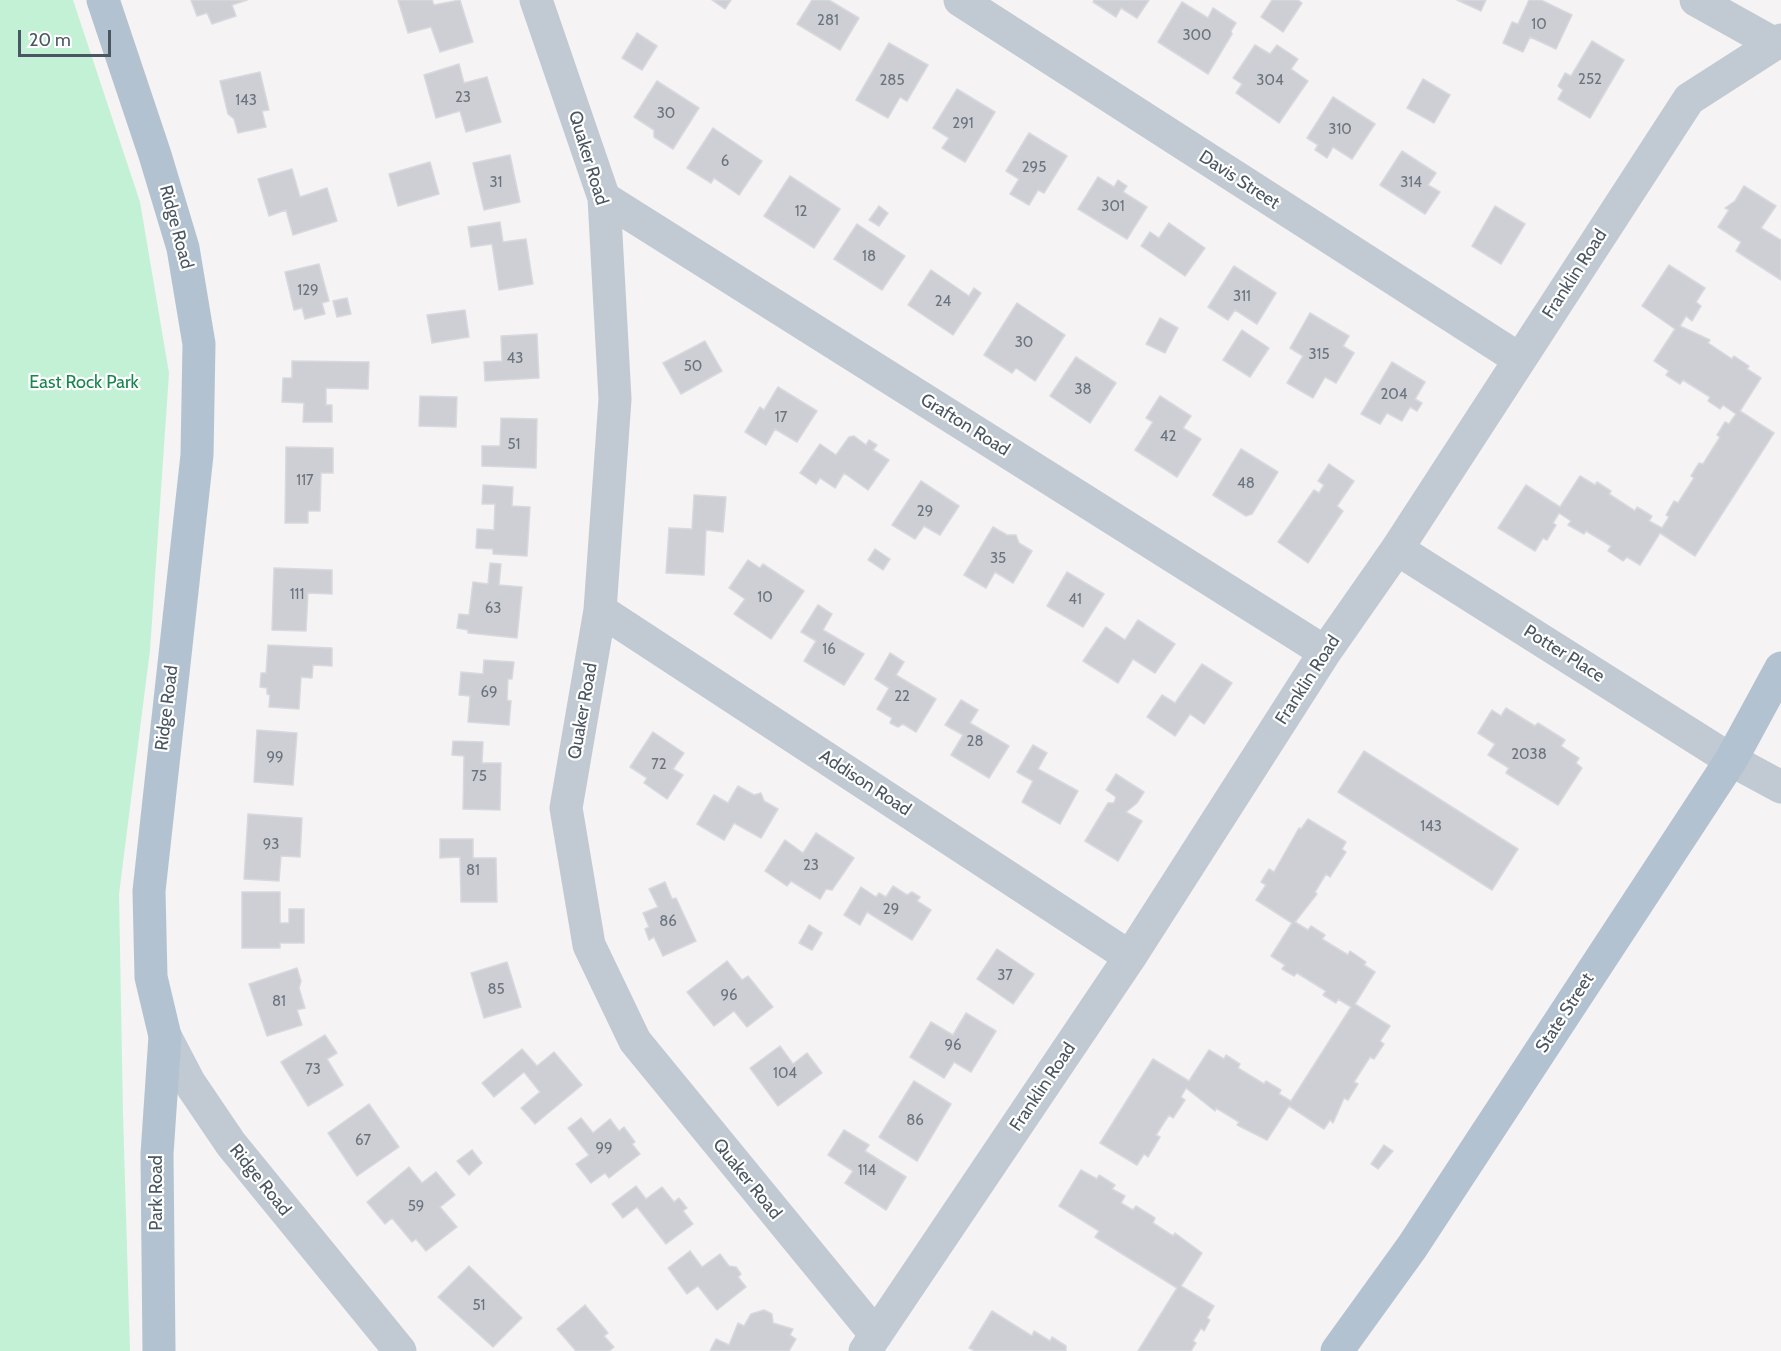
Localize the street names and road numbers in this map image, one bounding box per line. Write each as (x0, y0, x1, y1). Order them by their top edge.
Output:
street label: Quaker Road (563, 108, 613, 208)
street label: Davis Street (1195, 146, 1283, 214)
street label: Ridge Road (154, 183, 198, 271)
street label: Franklin Road (1538, 225, 1612, 323)
street label: Grafton Road (916, 389, 1014, 461)
street label: Potter Place (1520, 621, 1608, 687)
street label: Franklin Road (1271, 631, 1345, 729)
street label: Quaker Road (564, 661, 602, 761)
street label: Ridge Road (151, 664, 183, 752)
street label: Addison Road (815, 745, 915, 821)
street label: State Street (1531, 969, 1599, 1057)
street label: Franklin Road (1005, 1039, 1081, 1135)
street label: Quaker Road (708, 1134, 786, 1224)
street label: Ridge Road (225, 1140, 295, 1220)
street label: Park Road (146, 1155, 168, 1231)

